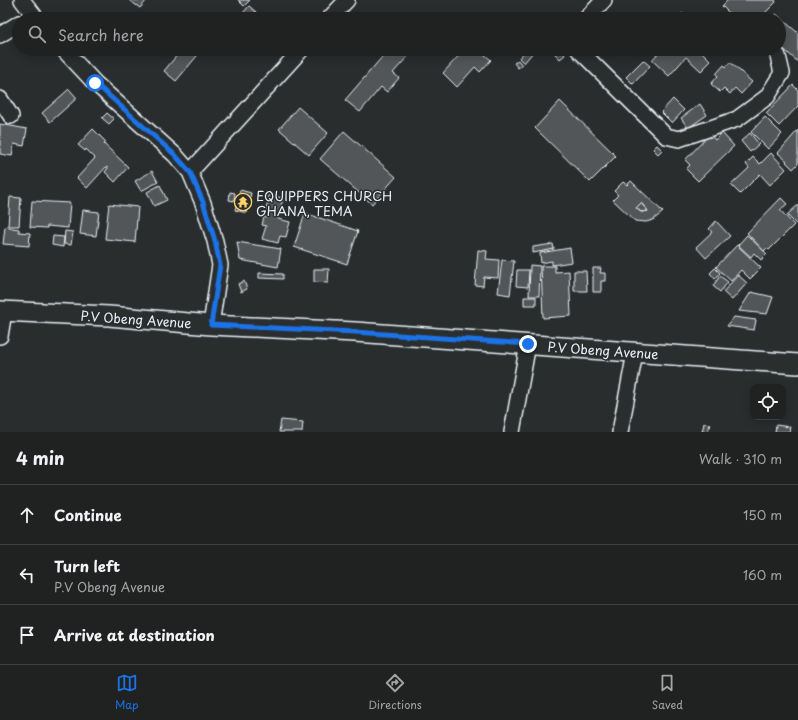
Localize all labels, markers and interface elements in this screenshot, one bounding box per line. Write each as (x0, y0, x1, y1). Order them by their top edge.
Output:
search box (12, 12, 786, 56)
icon: search (26, 23, 48, 45)
text: Search here (58, 23, 144, 46)
route start (86, 74, 104, 92)
place label: EQUIPPERS CHURCH GHANA, TEMA (256, 186, 392, 220)
temple icon: EQUIPPERS CHURCH GHANA, TEMA (233, 192, 253, 212)
street label: P.V Obeng Avenue (80, 306, 192, 332)
route end (519, 335, 537, 353)
street label: P.V Obeng Avenue (547, 337, 659, 363)
map controls (750, 384, 786, 420)
button: locate (750, 384, 786, 420)
text: 4 min (16, 445, 64, 471)
text: Walk · 310 m (699, 449, 782, 468)
text: Continue (54, 503, 122, 526)
icon: ahead (16, 504, 38, 526)
text: 150 m (743, 505, 782, 524)
text: Turn left (54, 554, 120, 577)
icon: left (16, 564, 38, 586)
text: 160 m (743, 565, 782, 584)
text: P.V Obeng Avenue (54, 577, 165, 596)
text: Arrive at destination (54, 623, 215, 646)
icon: arrive (16, 624, 38, 646)
tab: Map (115, 672, 138, 713)
tab: Directions (368, 672, 422, 713)
tab: Saved (652, 672, 683, 713)

